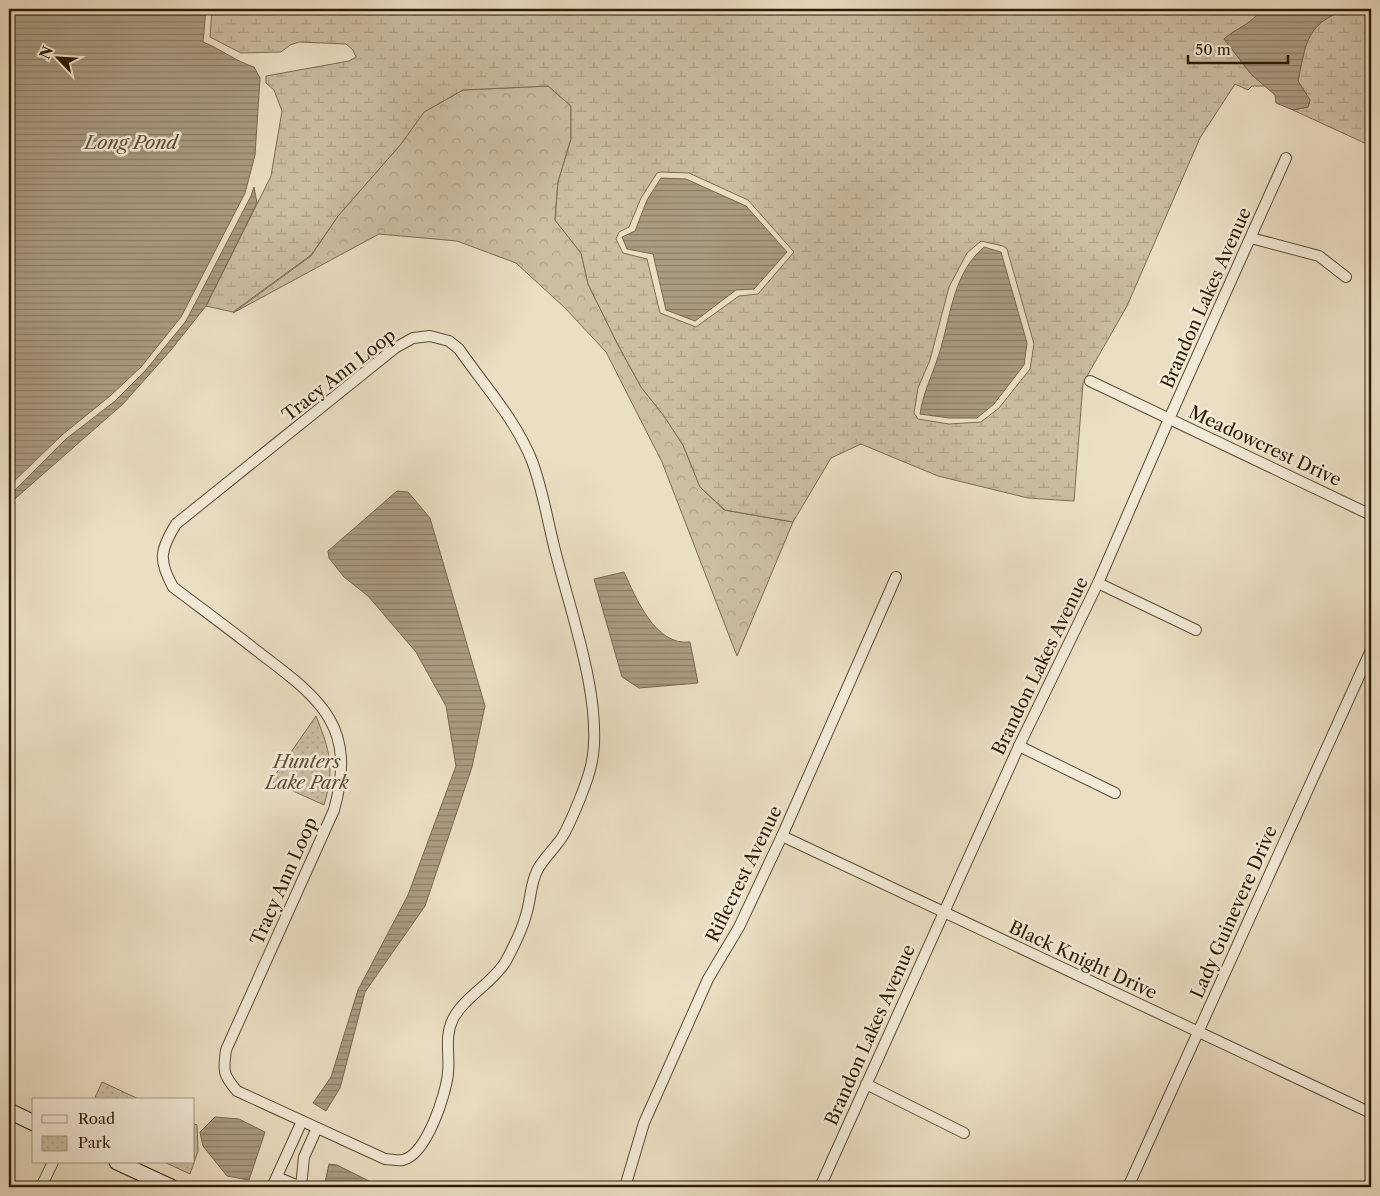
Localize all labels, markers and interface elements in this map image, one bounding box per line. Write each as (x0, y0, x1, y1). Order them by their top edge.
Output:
north arrow (32, 32, 82, 82)
scale bar (1188, 32, 1288, 64)
text: 50 m (1195, 40, 1231, 59)
text: N (35, 43, 57, 62)
water label: Long Pond (82, 131, 179, 154)
street label: Brandon Lakes Avenue (1156, 204, 1256, 392)
street label: Tracy Ann Loop (278, 324, 400, 426)
street label: Meadowcrest Drive (1185, 401, 1345, 491)
street label: Brandon Lakes Avenue (987, 573, 1093, 759)
park label: Hunters Lake Park (263, 751, 349, 794)
street label: Riflecrest Avenue (701, 802, 787, 946)
street label: Tracy Ann Loop (246, 814, 322, 948)
street label: Lady Guinevere Drive (1186, 822, 1282, 1002)
street label: Black Knight Drive (1005, 916, 1161, 1004)
street label: Brandon Lakes Avenue (820, 941, 920, 1129)
legend (32, 1098, 195, 1164)
text: Road (78, 1109, 115, 1128)
text: Park (78, 1133, 112, 1152)

